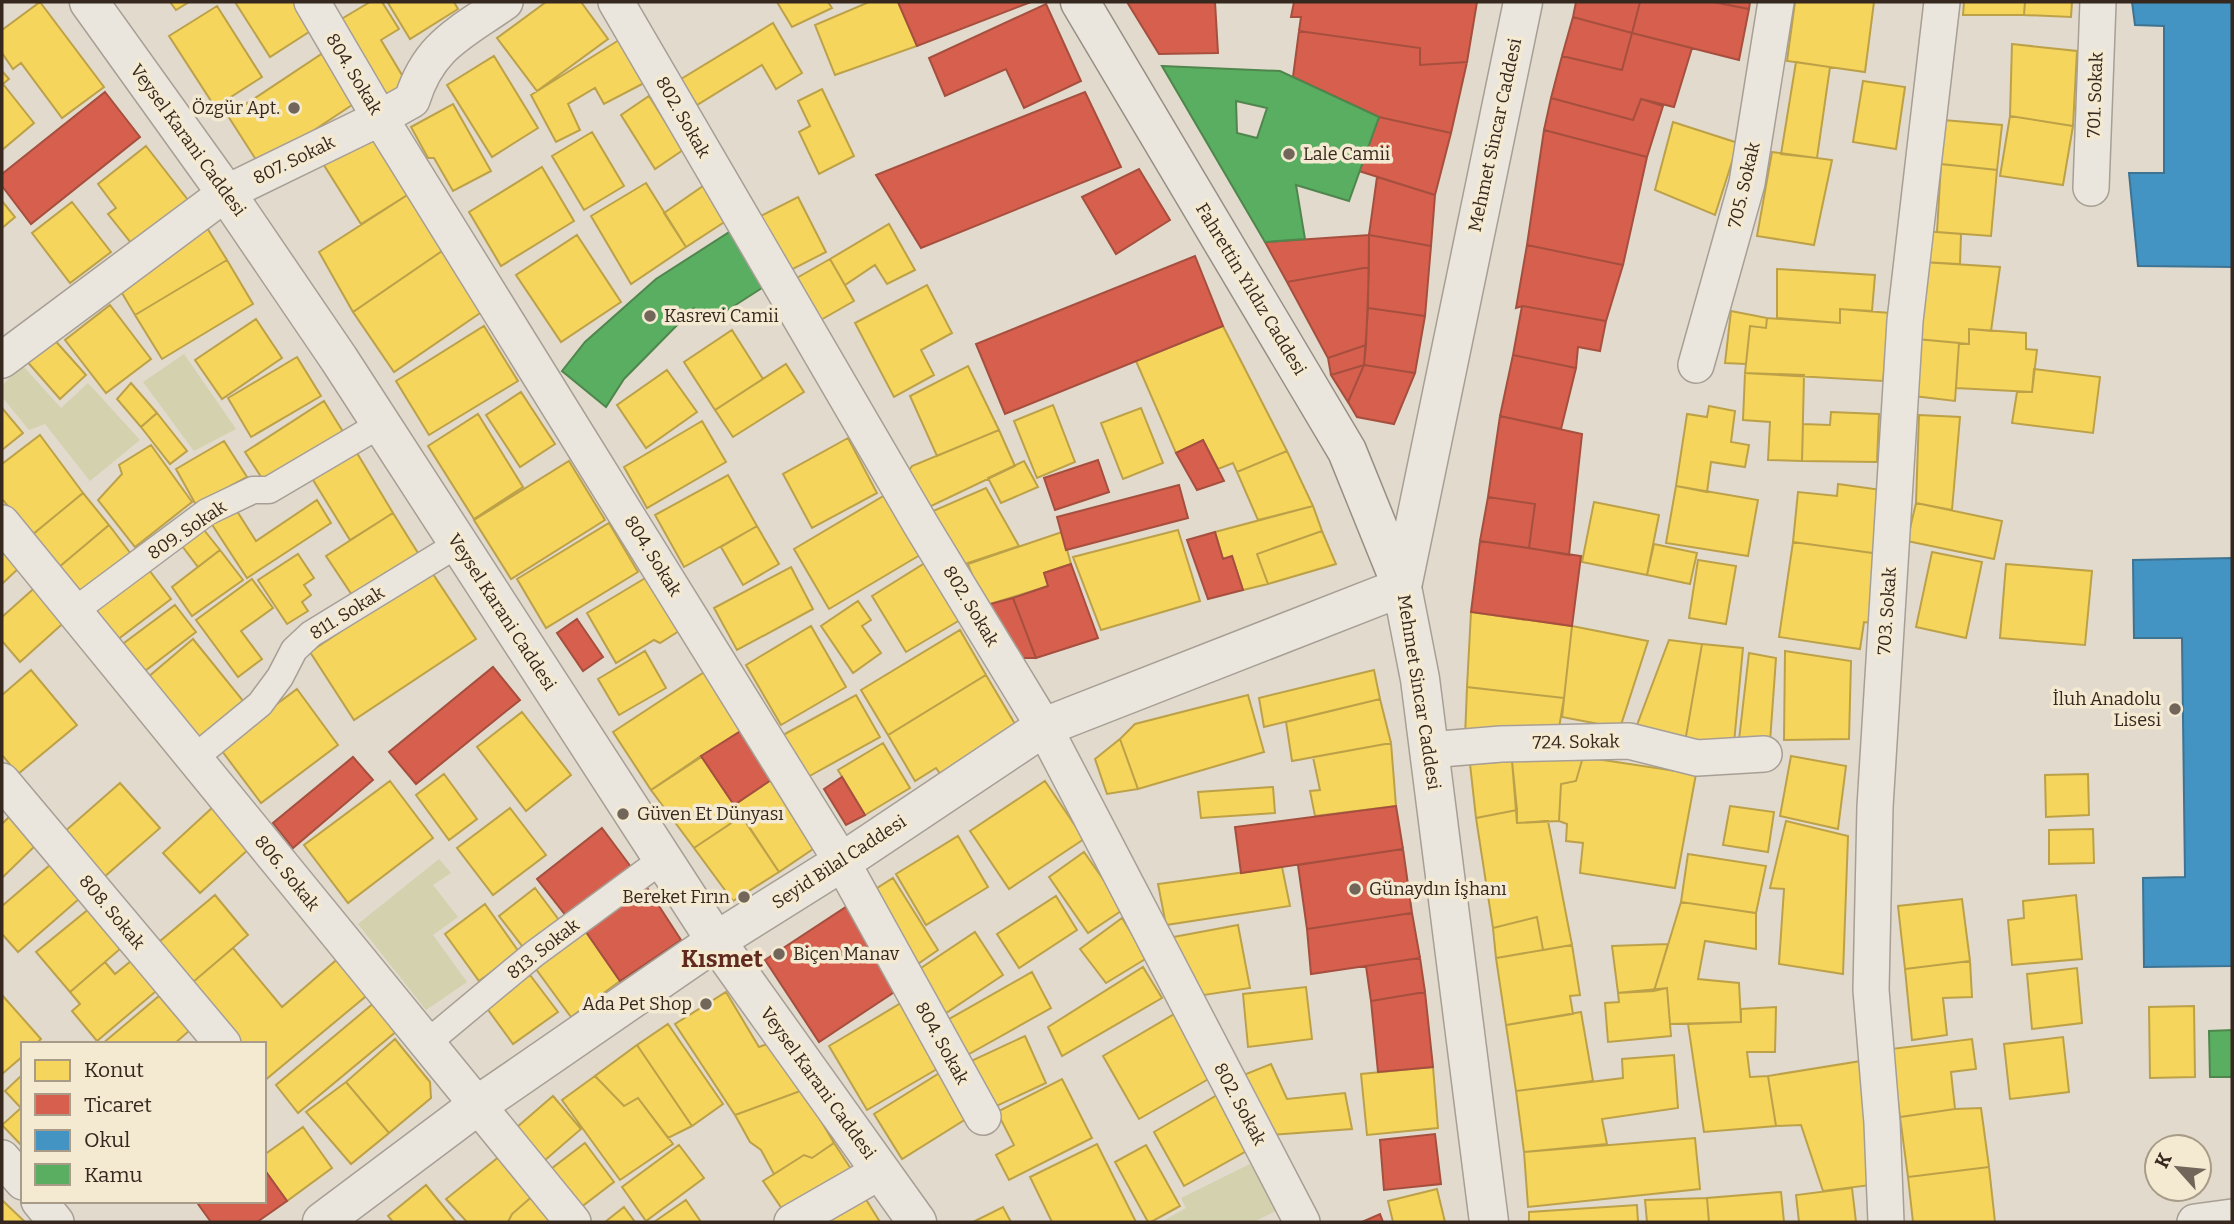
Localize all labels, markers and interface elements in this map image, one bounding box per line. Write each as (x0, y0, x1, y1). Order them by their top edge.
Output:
street label: 804. Sokak (321, 29, 387, 119)
street label: Mehmet Sincar Caddesi (1464, 36, 1526, 234)
street label: 701. Sokak (2083, 51, 2108, 138)
street label: Veysel Karani Caddesi (125, 60, 251, 220)
street label: 802. Sokak (651, 72, 715, 162)
place label: Özgür Apt. (192, 97, 280, 119)
marker: Özgür Apt. (286, 100, 302, 116)
street label: 807. Sokak (250, 130, 339, 189)
street label: 705. Sokak (1723, 139, 1765, 230)
place label: Lale Camii (1303, 143, 1390, 165)
marker: Lale Camii (1281, 146, 1297, 162)
street label: Fahrettin Yıldız Caddesi (1191, 199, 1311, 379)
place label: Kasrevi Camii (664, 305, 779, 327)
marker: Kasrevi Camii (642, 308, 658, 324)
street label: 809. Sokak (144, 495, 231, 564)
street label: 804. Sokak (620, 512, 687, 601)
street label: Veysel Karani Caddesi (443, 529, 561, 695)
street label: 802. Sokak (938, 562, 1004, 651)
street label: 703. Sokak (1873, 566, 1901, 656)
street label: 811. Sokak (306, 581, 389, 644)
street label: Mehmet Sincar Caddesi (1393, 593, 1445, 791)
place label: İluh Anadolu Lisesi (2053, 688, 2161, 731)
marker: İluh Anadolu Lisesi (2167, 701, 2183, 717)
street label: 724. Sokak (1532, 730, 1621, 754)
place label: Güven Et Dünyası (637, 803, 784, 825)
marker: Güven Et Dünyası (615, 806, 631, 822)
street label: Seyid Bilal Caddesi (768, 810, 910, 914)
street label: 806. Sokak (250, 831, 325, 916)
street label: 808. Sokak (75, 870, 150, 954)
place label: Günaydın İşhanı (1369, 878, 1507, 900)
marker: Günaydın İşhanı (1347, 881, 1363, 897)
place label: Bereket Fırın (622, 886, 731, 908)
marker: Bereket Fırın (736, 889, 752, 905)
street label: 813. Sokak (502, 913, 584, 984)
place label: Biçen Manav (793, 943, 900, 965)
district label: Kısmet (681, 945, 764, 973)
marker: Biçen Manav (771, 946, 787, 962)
place label: Ada Pet Shop (582, 993, 692, 1015)
marker: Ada Pet Shop (698, 996, 714, 1012)
street label: 804. Sokak (910, 998, 974, 1089)
street label: Veysel Karani Caddesi (755, 1003, 881, 1163)
legend (21, 1042, 266, 1203)
text: Konut (84, 1057, 144, 1083)
street label: 802. Sokak (1209, 1059, 1271, 1150)
text: Ticaret (84, 1092, 152, 1118)
text: Okul (84, 1127, 130, 1153)
north arrow (2143, 1133, 2213, 1203)
text: K (2150, 1149, 2177, 1172)
text: Kamu (84, 1162, 143, 1188)

